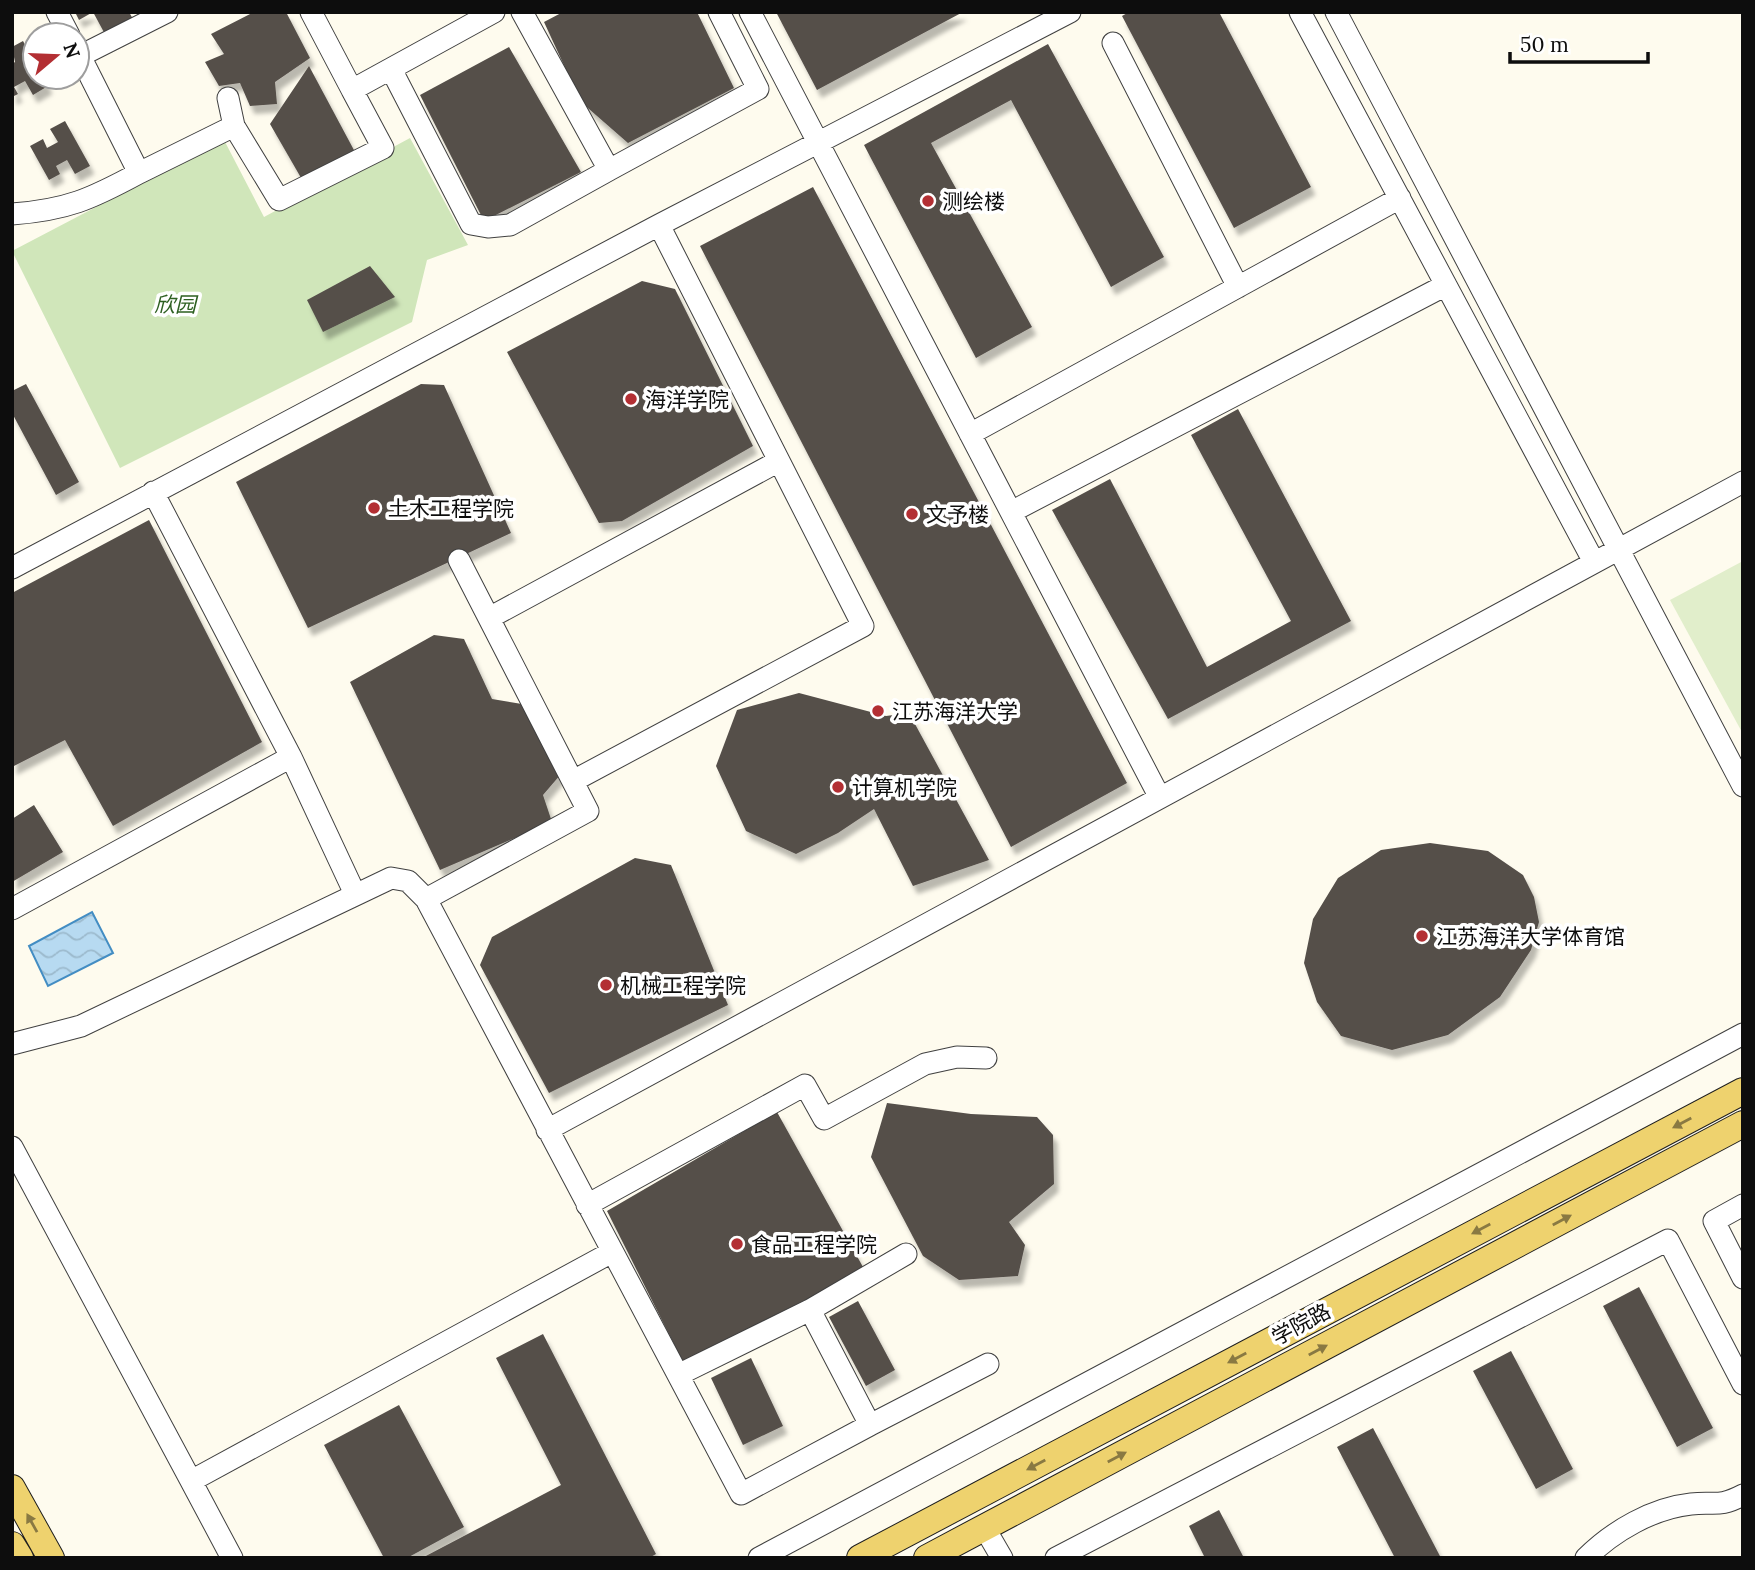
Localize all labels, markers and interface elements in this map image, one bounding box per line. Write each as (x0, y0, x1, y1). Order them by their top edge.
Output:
north arrow (21, 21, 91, 91)
scale bar (1510, 21, 1648, 65)
text: 50 m (1520, 31, 1569, 58)
text: N (58, 40, 86, 62)
place label: 测绘楼 (942, 188, 1005, 215)
marker: 测绘楼 (920, 193, 936, 209)
park label: 欣园 (154, 291, 199, 318)
place label: 海洋学院 (645, 386, 729, 413)
marker: 海洋学院 (623, 391, 639, 407)
place label: 土木工程学院 (388, 495, 514, 522)
marker: 土木工程学院 (366, 500, 382, 516)
place label: 文予楼 (926, 501, 989, 528)
marker: 文予楼 (904, 506, 920, 522)
place label: 江苏海洋大学 (892, 698, 1018, 725)
marker: 江苏海洋大学 (870, 703, 886, 719)
place label: 计算机学院 (852, 774, 957, 801)
marker: 计算机学院 (830, 779, 846, 795)
place label: 江苏海洋大学体育馆 (1436, 923, 1625, 950)
marker: 江苏海洋大学体育馆 (1414, 928, 1430, 944)
place label: 机械工程学院 (620, 972, 746, 999)
marker: 机械工程学院 (598, 977, 614, 993)
one-way arrow (1672, 1116, 1692, 1128)
one-way arrow (1552, 1214, 1572, 1226)
one-way arrow (1472, 1223, 1491, 1235)
place label: 食品工程学院 (751, 1231, 877, 1258)
marker: 食品工程学院 (729, 1236, 745, 1252)
street label: 学院路 (1267, 1297, 1335, 1351)
one-way arrow (1308, 1344, 1328, 1356)
one-way arrow (1227, 1353, 1247, 1364)
one-way arrow (1107, 1451, 1127, 1462)
one-way arrow (1026, 1459, 1046, 1470)
one-way arrow (26, 1513, 38, 1533)

